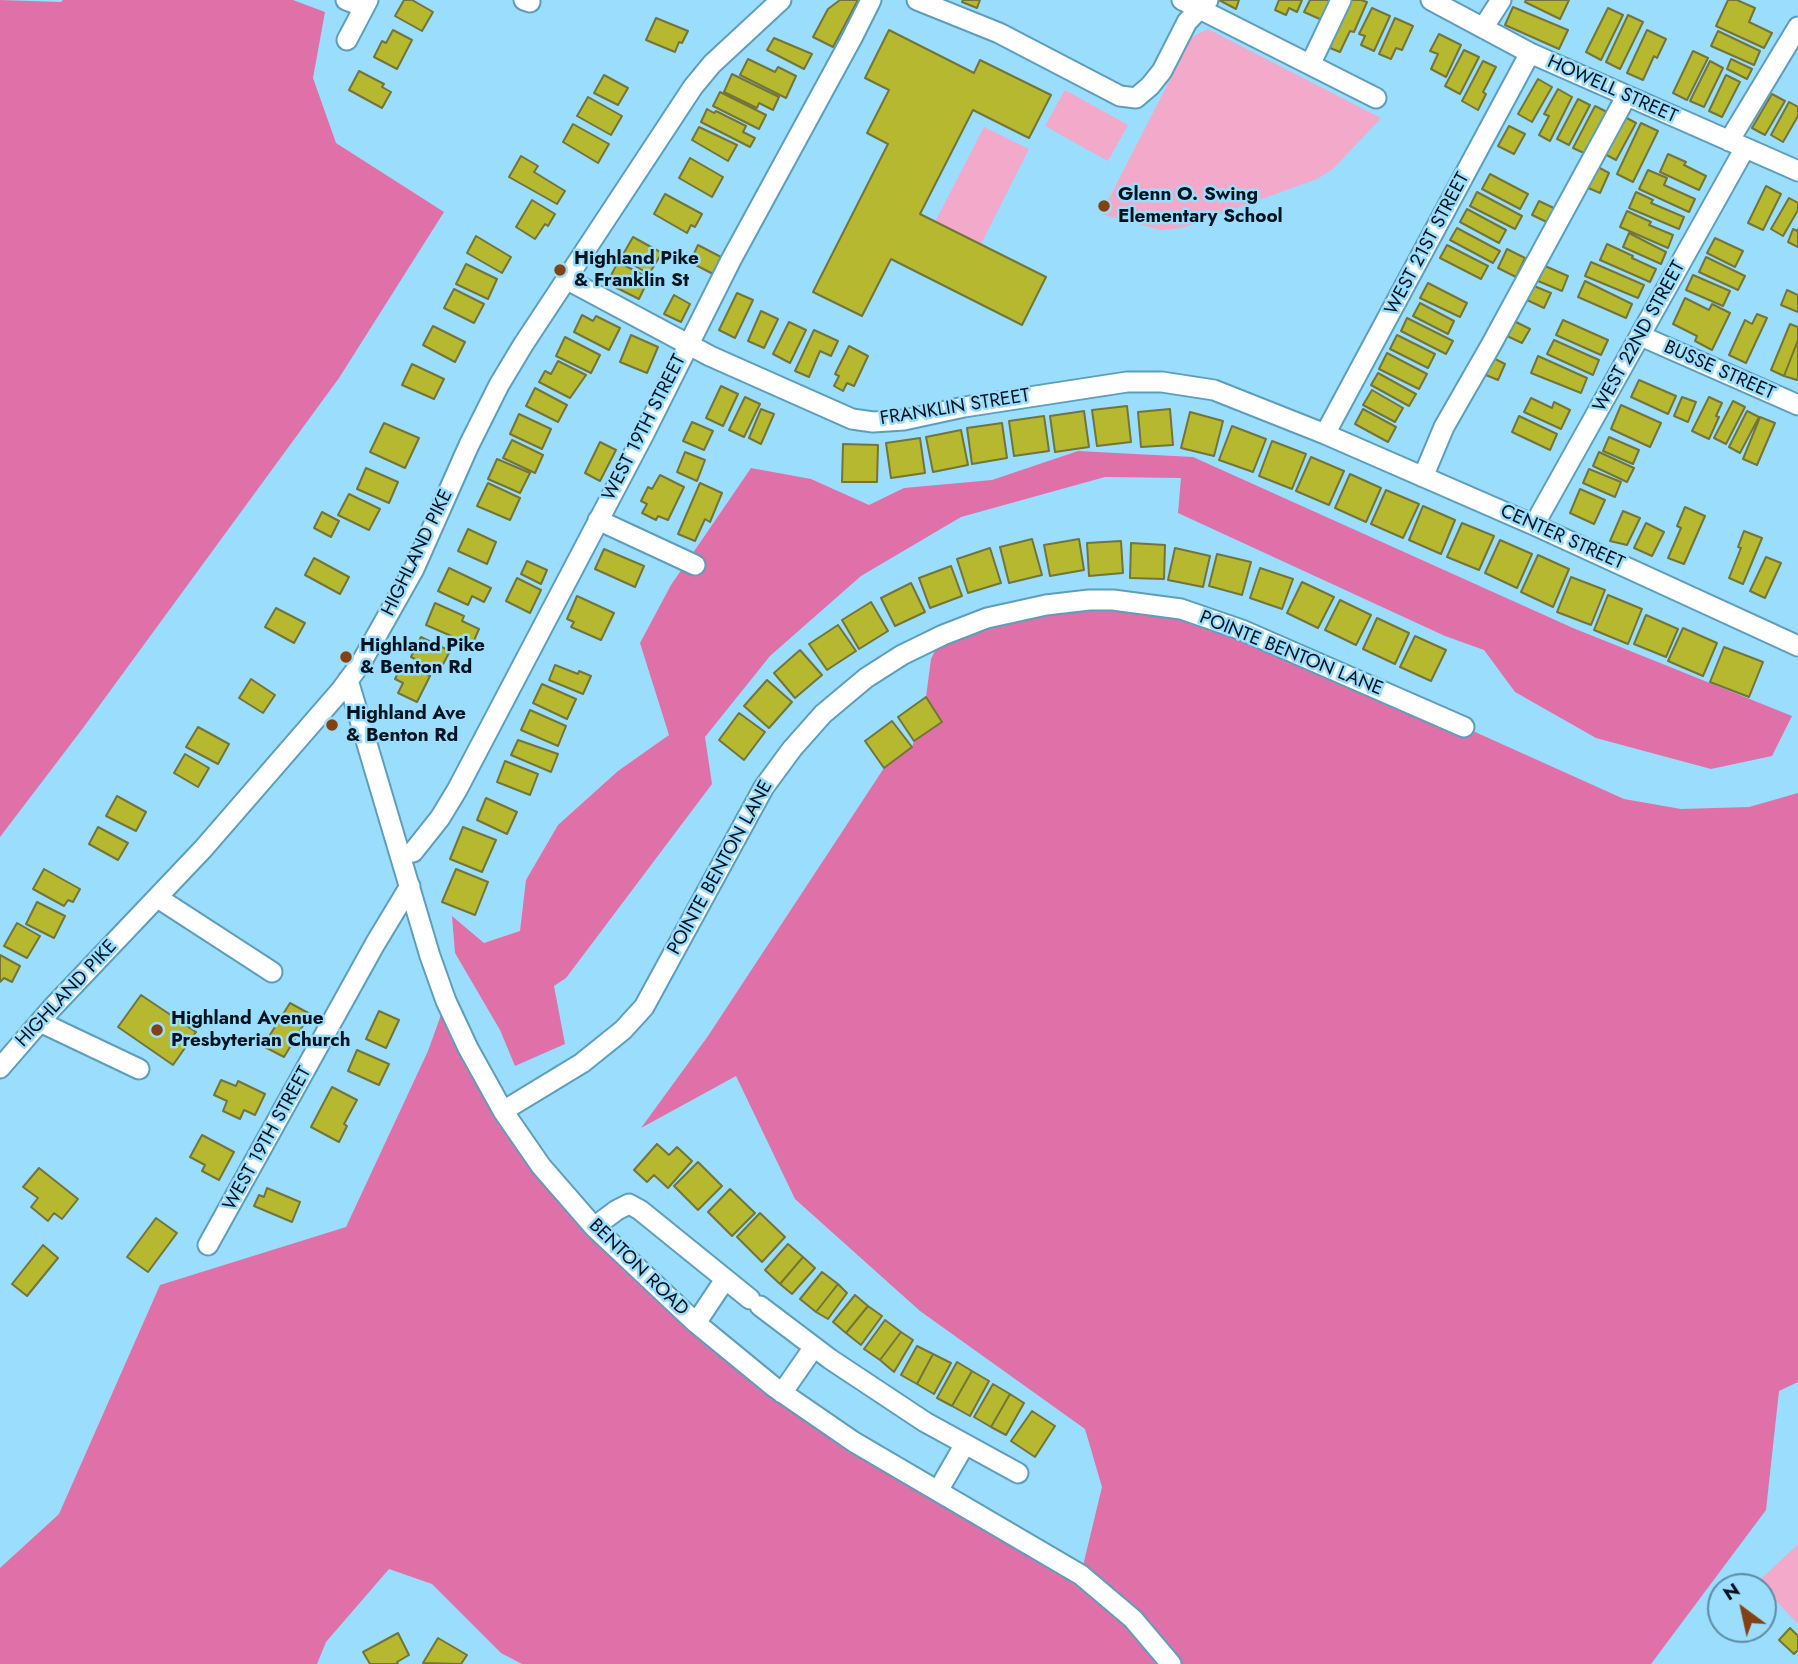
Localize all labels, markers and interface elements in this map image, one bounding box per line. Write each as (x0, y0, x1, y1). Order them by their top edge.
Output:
street label: HOWELL STREET (1544, 51, 1680, 129)
street label: WEST 21ST STREET (1381, 169, 1475, 319)
place label: Glenn O. Swing Elementary School (1118, 184, 1283, 228)
marker: Glenn O. Swing Elementary School (1096, 198, 1112, 214)
place label: Highland Pike & Franklin St (574, 248, 699, 292)
street label: WEST 22ND STREET (1589, 258, 1691, 416)
marker: Highland Pike & Franklin St (552, 262, 568, 278)
street label: BUSSE STREET (1660, 336, 1778, 406)
street label: WEST 19TH STREET (598, 351, 692, 505)
street label: FRANKLIN STREET (878, 385, 1032, 431)
street label: HIGHLAND PIKE (378, 486, 458, 620)
street label: CENTER STREET (1496, 500, 1628, 576)
street label: POINTE BENTON LANE (1196, 607, 1386, 701)
place label: Highland Pike & Benton Rd (360, 635, 485, 679)
marker: Highland Pike & Benton Rd (338, 649, 354, 665)
place label: Highland Ave & Benton Rd (346, 703, 466, 747)
marker: Highland Ave & Benton Rd (324, 717, 340, 733)
street label: POINTE BENTON LANE (664, 777, 778, 959)
street label: HIGHLAND PIKE (12, 936, 122, 1052)
place label: Highland Avenue Presbyterian Church (171, 1008, 350, 1052)
marker: Highland Avenue Presbyterian Church (149, 1022, 165, 1038)
street label: WEST 19TH STREET (219, 1063, 317, 1215)
street label: BENTON ROAD (583, 1215, 693, 1321)
north arrow (1707, 1573, 1777, 1643)
text: N (1718, 1576, 1745, 1607)

